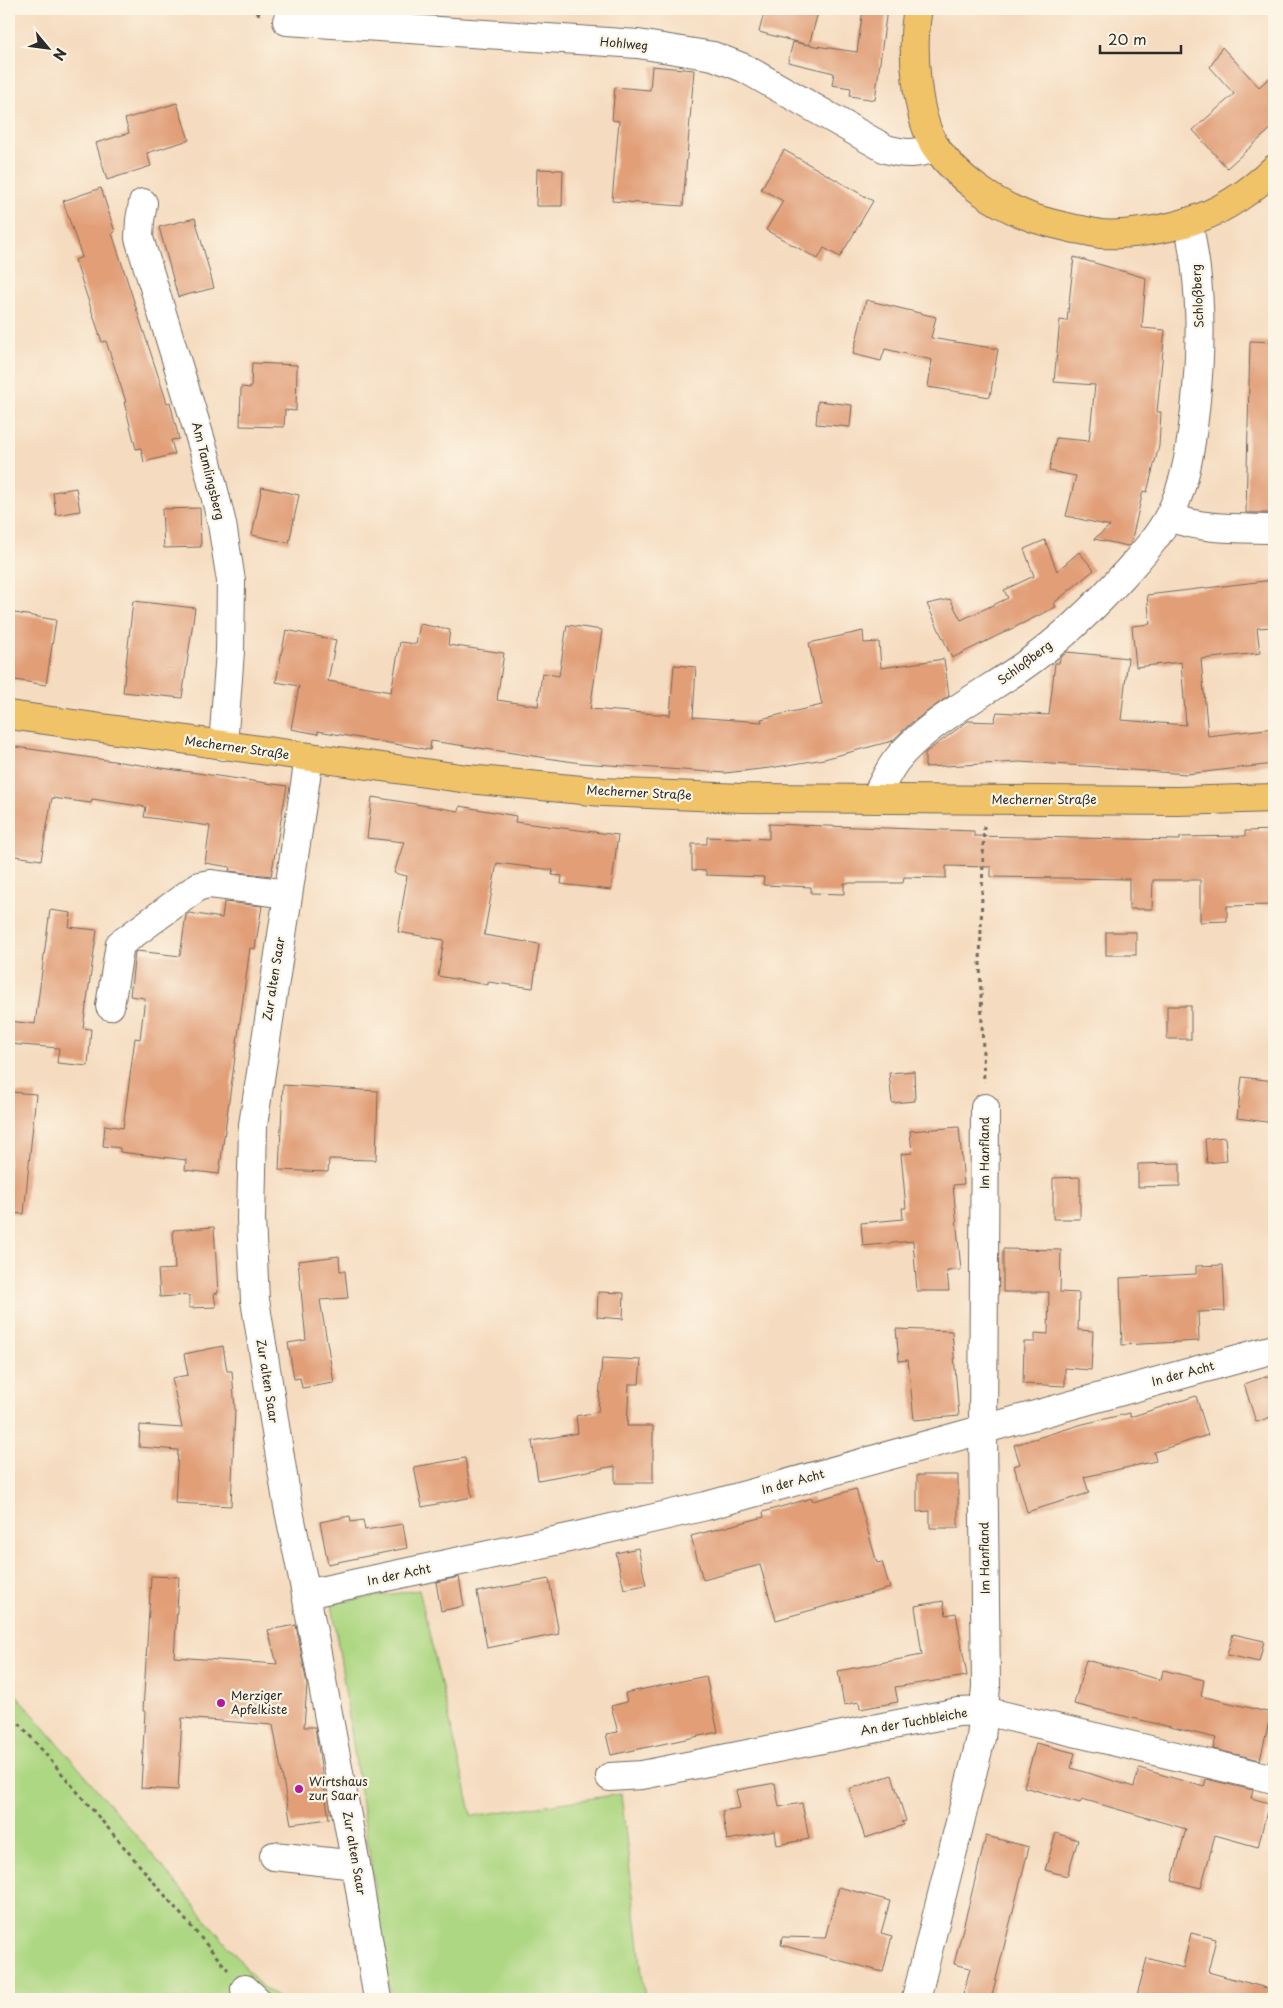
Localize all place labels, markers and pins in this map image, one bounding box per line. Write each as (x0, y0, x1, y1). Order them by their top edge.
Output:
place label: Merziger Apfelkiste (231, 1686, 287, 1718)
marker: Merziger Apfelkiste (215, 1697, 227, 1709)
place label: Wirtshaus zur Saar (309, 1772, 368, 1804)
marker: Wirtshaus zur Saar (293, 1783, 305, 1795)

